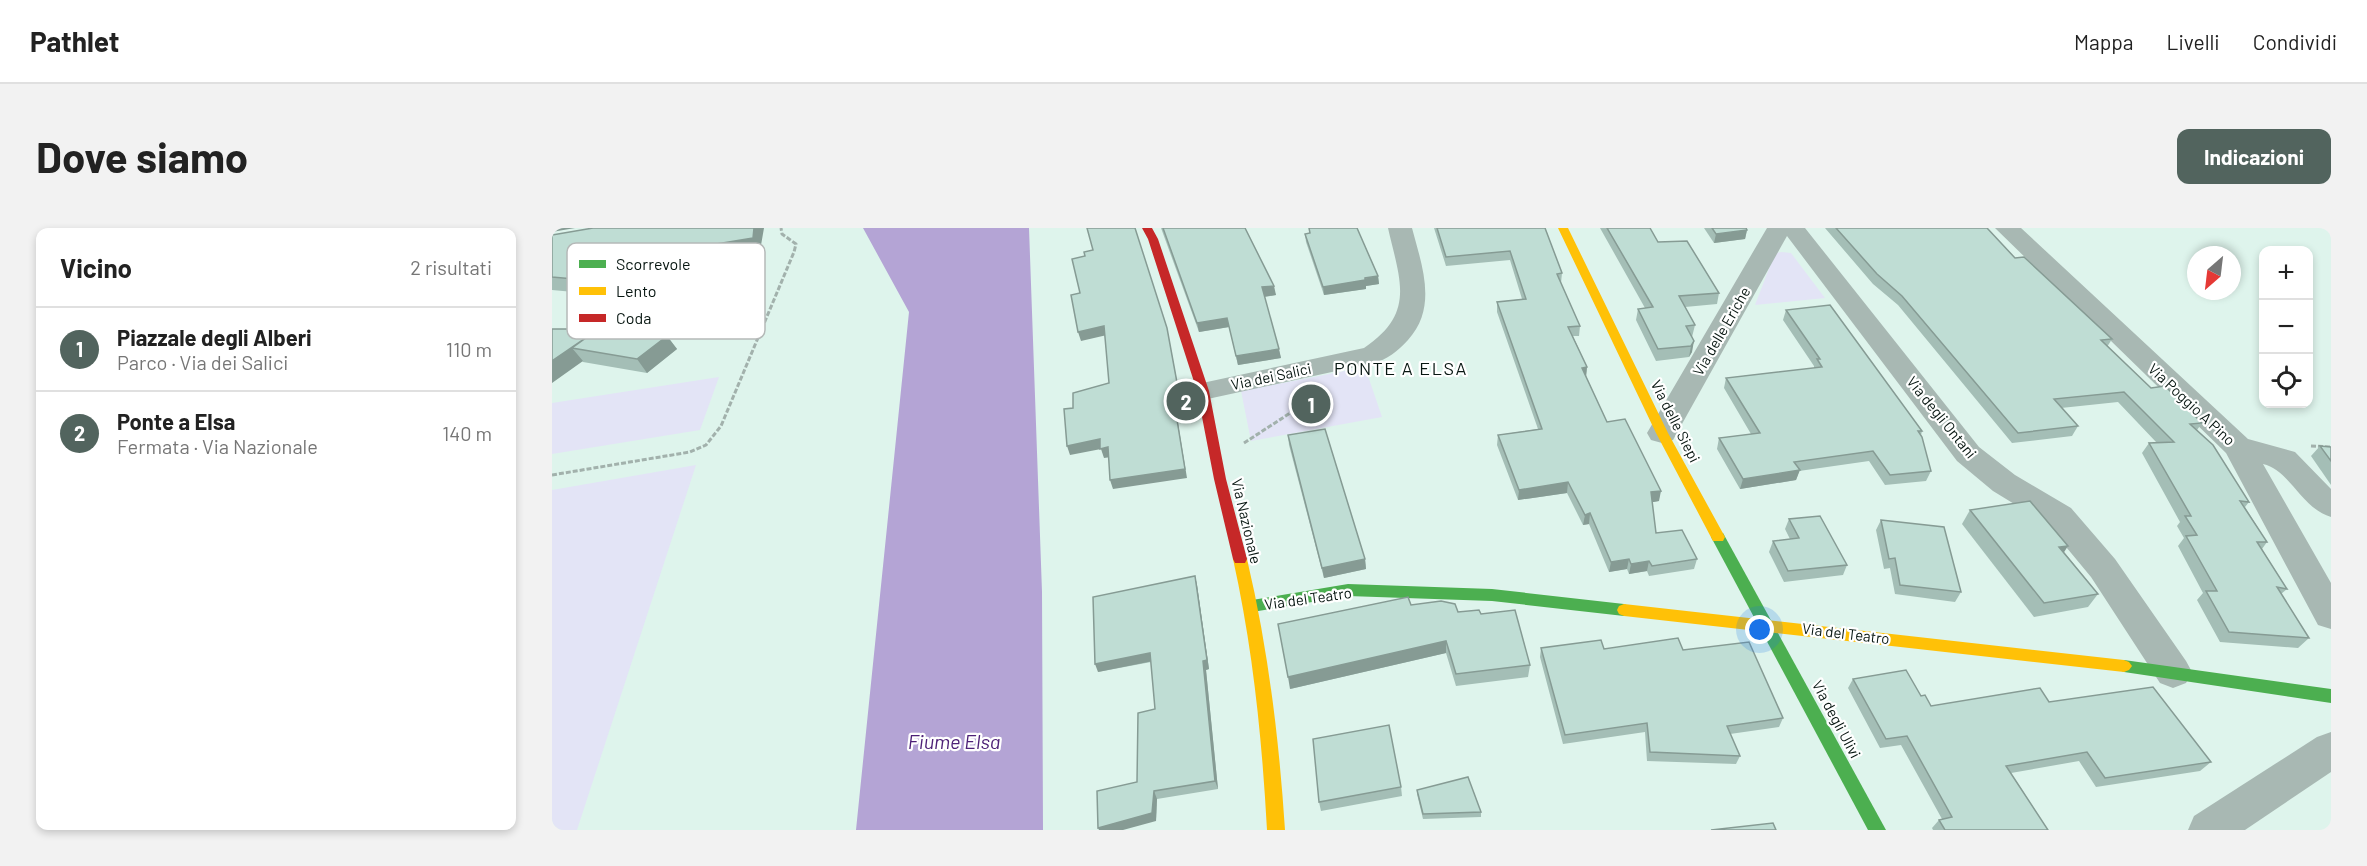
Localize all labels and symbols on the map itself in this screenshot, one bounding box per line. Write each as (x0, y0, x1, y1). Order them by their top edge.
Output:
legend (567, 243, 765, 339)
north arrow (2187, 246, 2241, 300)
text: Scorrevole (616, 254, 690, 273)
text: Lento (616, 281, 657, 300)
street label: Via delle Eriche (1688, 283, 1754, 379)
text: Coda (616, 308, 651, 327)
district label: PONTE A ELSA (1334, 357, 1468, 379)
street label: Via dei Salici (1229, 359, 1313, 393)
street label: Via Poggio A Pino (2145, 359, 2239, 449)
street label: Via degli Ontani (1903, 372, 1981, 462)
street label: Via delle Siepi (1648, 377, 1704, 465)
pin: 2 (1166, 378, 1206, 423)
pin: 1 (1292, 382, 1330, 426)
street label: Via Nazionale (1228, 477, 1266, 565)
street label: Via del Teatro (1263, 583, 1353, 613)
your location (1745, 615, 1774, 644)
street label: Via del Teatro (1801, 619, 1891, 647)
street label: Via degli Ulivi (1809, 677, 1865, 761)
water label: Fiume Elsa (908, 729, 1000, 753)

